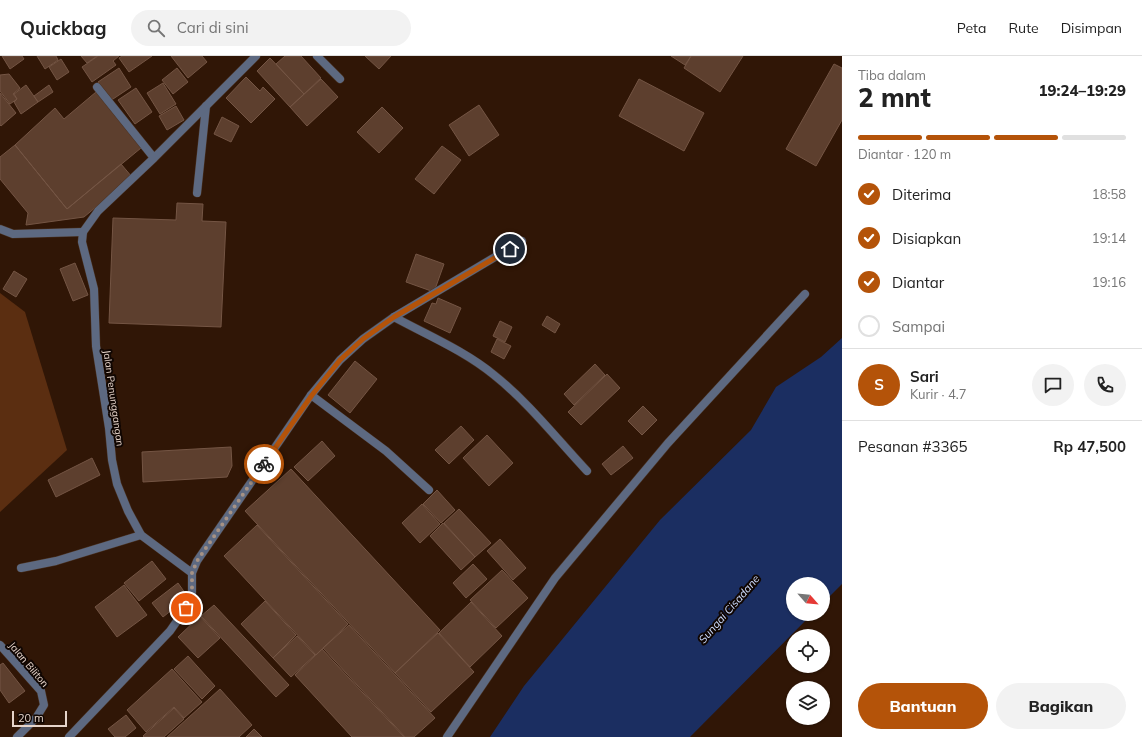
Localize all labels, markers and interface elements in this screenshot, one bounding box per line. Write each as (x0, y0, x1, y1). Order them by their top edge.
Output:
search box (131, 10, 411, 46)
text: Quickbag (20, 16, 107, 40)
icon: search (145, 17, 167, 39)
text: Cari di sini (177, 18, 249, 37)
text: Peta (957, 19, 986, 37)
text: Rute (1008, 19, 1039, 37)
text: Disimpan (1061, 19, 1122, 37)
text: Tiba dalam (858, 67, 926, 83)
text: 2 mnt (858, 81, 931, 114)
text: 19:24–19:29 (1039, 81, 1126, 100)
text: Diantar · 120 m (858, 146, 951, 162)
icon: check (858, 183, 880, 205)
text: Diterima (892, 185, 951, 204)
text: 18:58 (1092, 186, 1126, 202)
icon: check (858, 227, 880, 249)
text: Disiapkan (892, 229, 961, 248)
text: 19:14 (1092, 230, 1126, 246)
pin (493, 232, 527, 266)
icon: home (499, 238, 521, 260)
icon: check (858, 271, 880, 293)
text: Diantar (892, 273, 944, 292)
text: 19:16 (1092, 274, 1126, 290)
text: Sampai (892, 317, 945, 336)
street label: Jalan Penunggangan (100, 349, 127, 447)
button: chat (1032, 364, 1074, 406)
button: phone (1084, 364, 1126, 406)
text: Sari (910, 367, 939, 386)
text: S (874, 375, 884, 394)
text: Kurir · 4.7 (910, 386, 967, 402)
text: Pesanan #3365 (858, 437, 968, 456)
text: Rp 47,500 (1053, 437, 1126, 456)
courier (244, 444, 284, 484)
icon: bike (253, 453, 275, 475)
water label: Sungai Cisadane (695, 572, 763, 646)
north arrow (786, 577, 830, 621)
map controls (786, 577, 830, 725)
pin (169, 591, 203, 625)
icon: bag (175, 597, 197, 619)
button: locate (786, 629, 830, 673)
street label: Jalan Biliton (6, 639, 51, 690)
button: layers (786, 681, 830, 725)
button: Bantuan (858, 683, 988, 729)
button: Bagikan (996, 683, 1126, 729)
scale bar (12, 709, 67, 728)
text: 20 m (18, 711, 44, 725)

